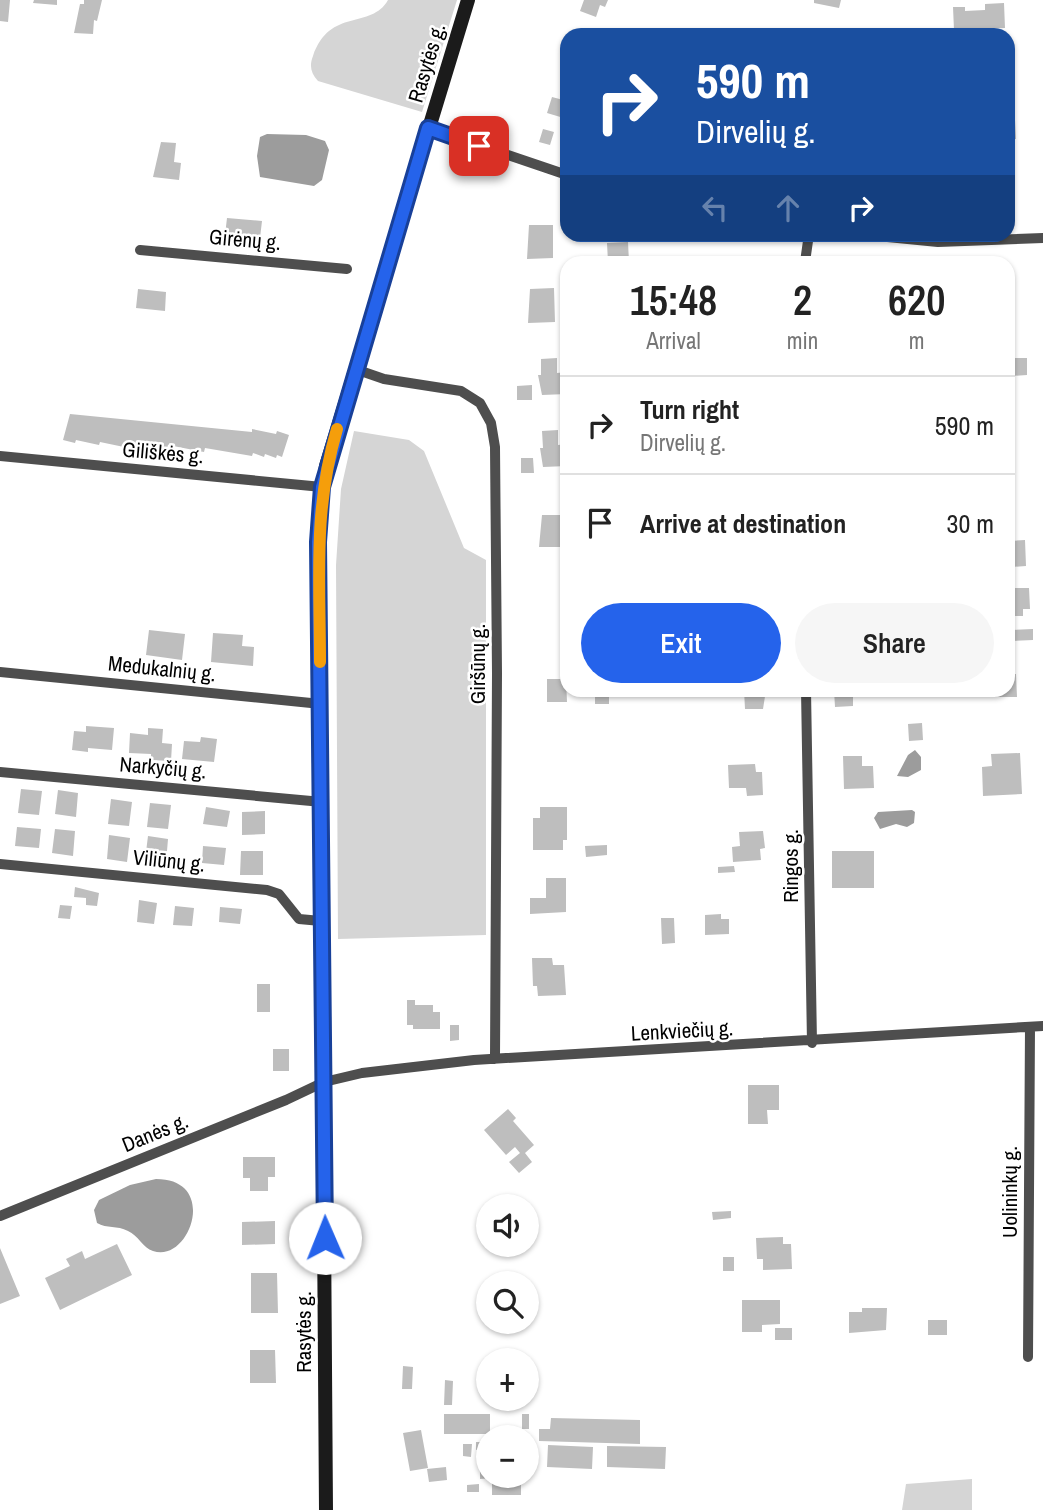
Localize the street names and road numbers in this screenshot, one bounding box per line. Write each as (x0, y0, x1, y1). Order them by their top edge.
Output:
street label: Rasytės g. (401, 20, 452, 106)
street label: Girėnų g. (208, 222, 282, 257)
street label: Giliškės g. (121, 435, 205, 470)
street label: Giršūnų g. (463, 624, 492, 704)
street label: Medukalnių g. (107, 648, 217, 689)
street label: Narkyčių g. (118, 749, 208, 786)
street label: Ringos g. (776, 829, 805, 903)
street label: Viliūnų g. (131, 842, 207, 879)
street label: Lenkviečių g. (630, 1013, 734, 1048)
street label: Danės g. (117, 1106, 192, 1159)
street label: Uolininkų g. (995, 1146, 1024, 1238)
street label: Rasytės g. (289, 1291, 318, 1373)

